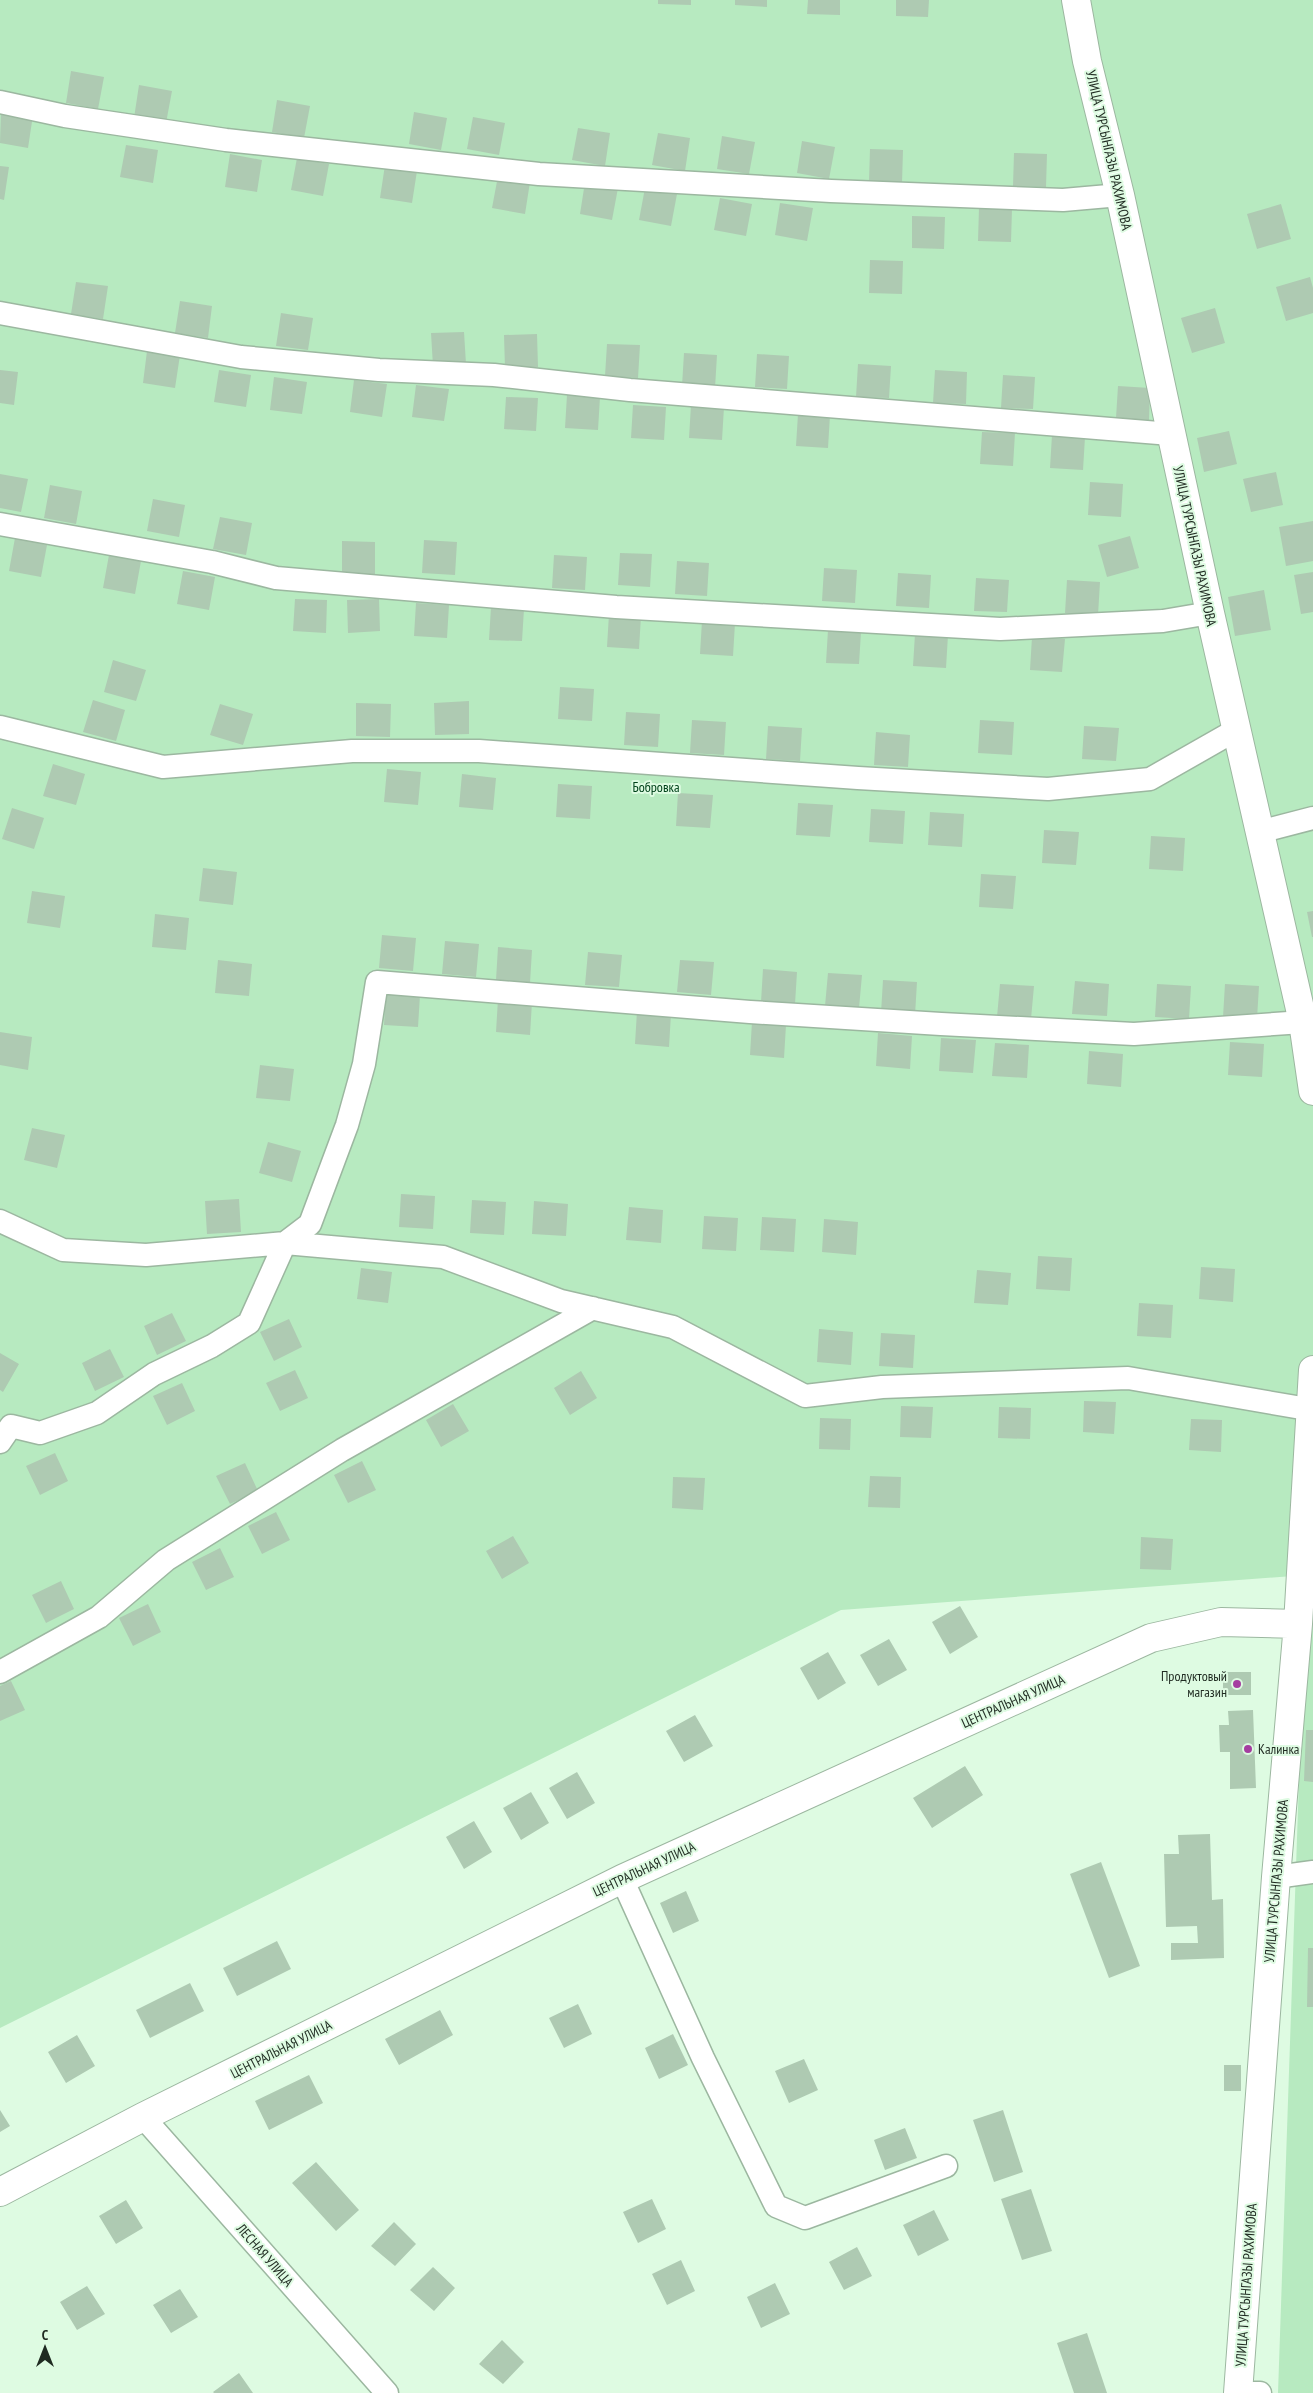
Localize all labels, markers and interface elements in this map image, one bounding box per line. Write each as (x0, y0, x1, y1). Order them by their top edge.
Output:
street label: УЛИЦА ТУРСЫНГАЗЫ РАХИМОВА (1082, 68, 1136, 232)
street label: УЛИЦА ТУРСЫНГАЗЫ РАХИМОВА (1169, 464, 1221, 628)
park label: Бобровка (632, 778, 680, 796)
place label: Продуктовый магазин (1161, 1667, 1227, 1701)
street label: ЦЕНТРАЛЬНАЯ УЛИЦА (959, 1670, 1068, 1732)
marker: Продуктовый магазин (1231, 1678, 1243, 1690)
place label: Калинка (1258, 1740, 1299, 1758)
marker: Калинка (1242, 1743, 1254, 1755)
street label: УЛИЦА ТУРСЫНГАЗЫ РАХИМОВА (1260, 1798, 1292, 1963)
street label: ЦЕНТРАЛЬНАЯ УЛИЦА (590, 1837, 699, 1901)
street label: ЦЕНТРАЛЬНАЯ УЛИЦА (227, 2016, 335, 2082)
street label: УЛИЦА ТУРСЫНГАЗЫ РАХИМОВА (1231, 2202, 1261, 2367)
street label: ЛЕСНАЯ УЛИЦА (232, 2219, 298, 2291)
north arrow (20, 2323, 70, 2373)
text: С (42, 2326, 49, 2344)

